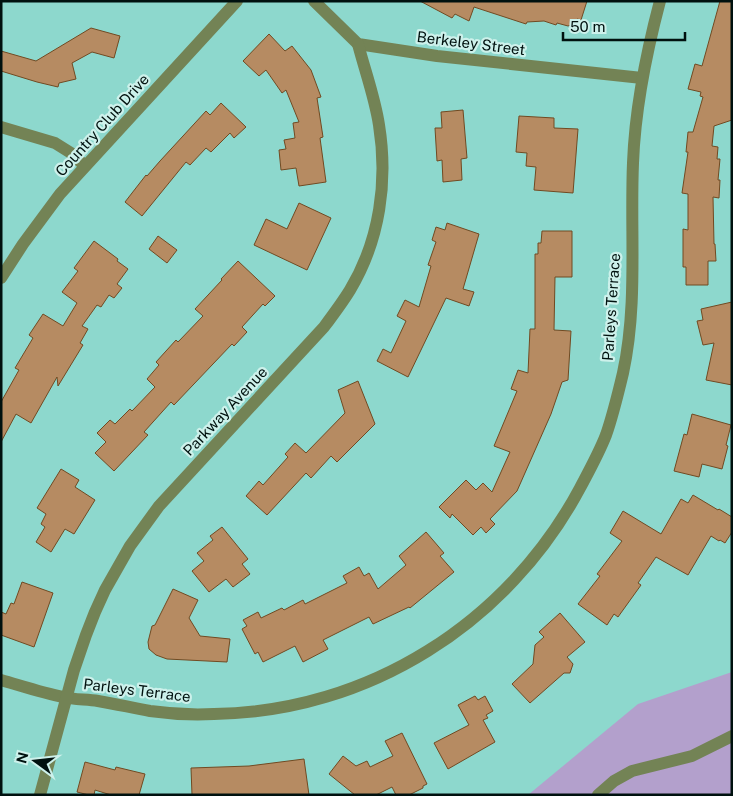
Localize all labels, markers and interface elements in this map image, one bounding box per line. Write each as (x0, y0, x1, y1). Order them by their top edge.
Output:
scale bar (563, 10, 686, 42)
text: 50 m (570, 18, 605, 35)
street label: Berkeley Street (416, 28, 526, 58)
street label: Country Club Drive (52, 71, 152, 179)
street label: Parleys Terrace (599, 253, 623, 361)
street label: Parkway Avenue (180, 363, 270, 459)
street label: Parleys Terrace (82, 675, 192, 705)
north arrow (10, 736, 60, 786)
text: N (13, 750, 32, 765)

